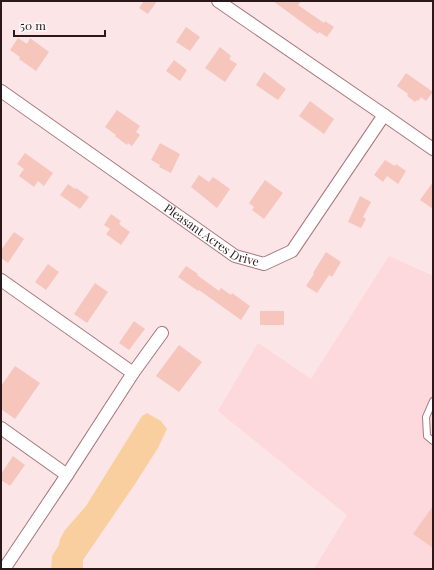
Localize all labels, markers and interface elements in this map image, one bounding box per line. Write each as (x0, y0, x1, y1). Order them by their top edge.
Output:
scale bar (14, 12, 105, 38)
text: 50 m (20, 17, 46, 33)
street label: Pleasant Acres Drive (161, 200, 261, 269)

